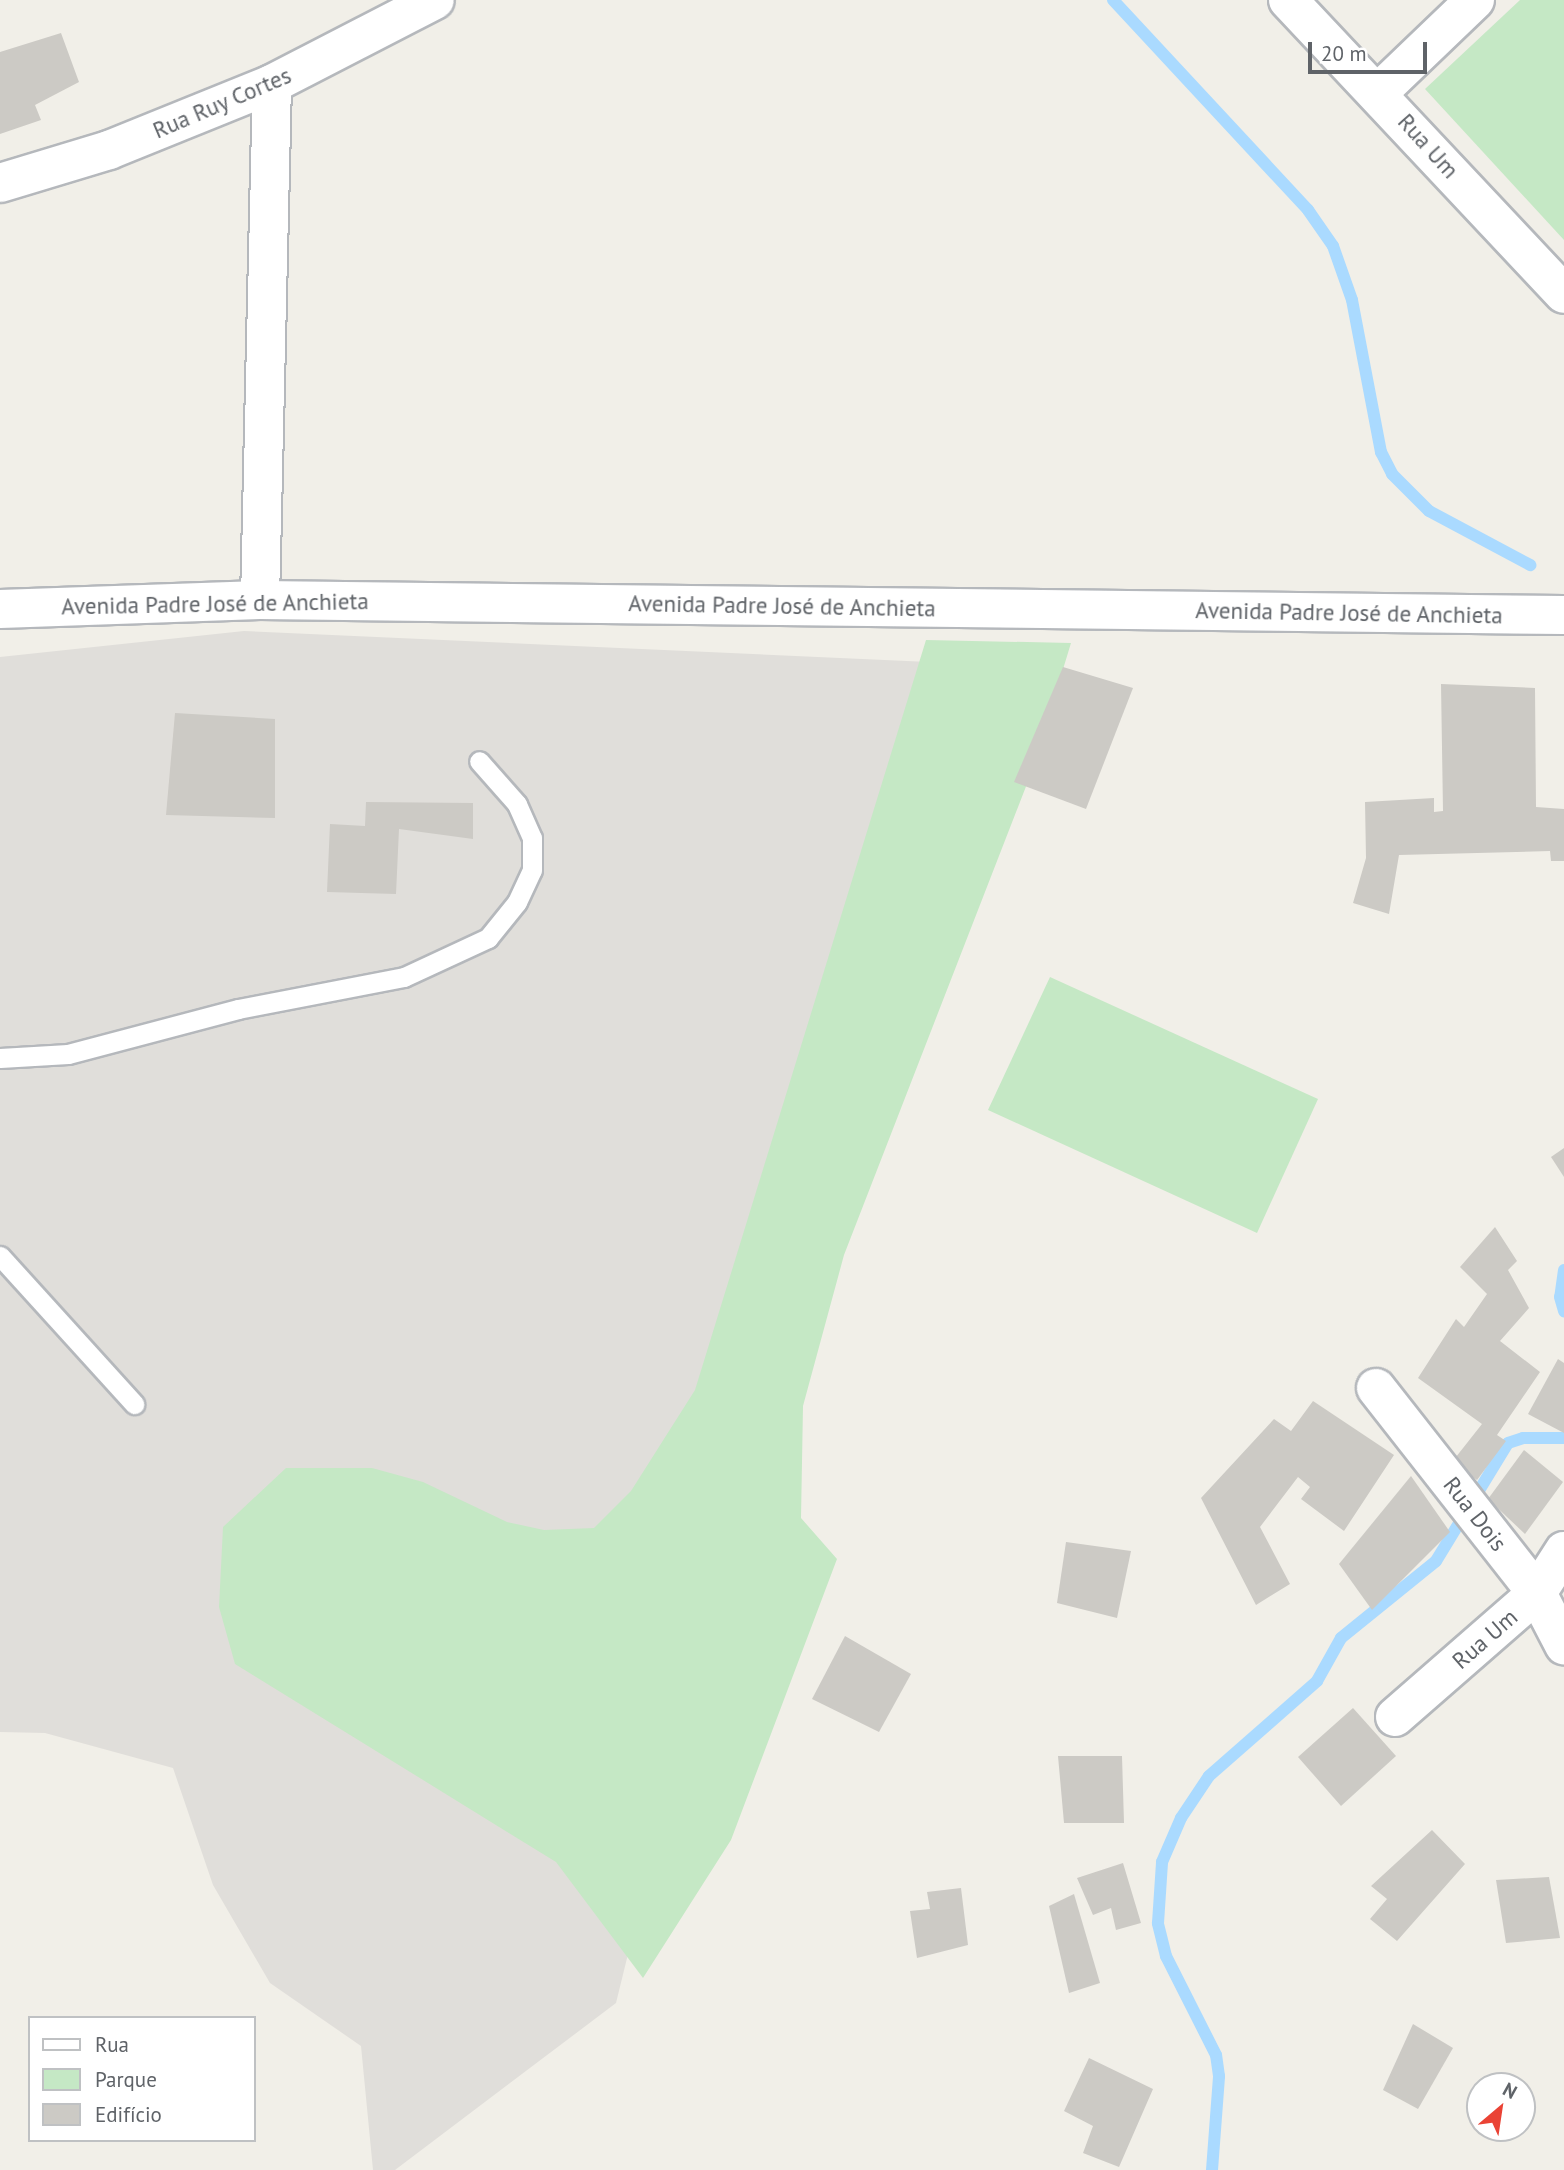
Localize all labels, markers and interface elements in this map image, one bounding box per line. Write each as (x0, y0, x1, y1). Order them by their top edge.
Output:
scale bar (1312, 28, 1431, 72)
text: 20 m (1321, 40, 1367, 67)
street label: Rua Ruy Cortes (148, 61, 296, 145)
street label: Rua Um (1392, 108, 1464, 184)
street label: Avenida Padre José de Anchieta (61, 588, 369, 620)
street label: Avenida Padre José de Anchieta (628, 590, 936, 622)
street label: Avenida Padre José de Anchieta (1195, 597, 1503, 629)
street label: Rua Dois (1437, 1471, 1513, 1557)
street label: Rua Um (1447, 1603, 1523, 1675)
legend (28, 2016, 256, 2142)
text: Rua (95, 2031, 129, 2058)
text: Parque (95, 2066, 157, 2093)
north arrow (1466, 2072, 1536, 2142)
text: N (1499, 2077, 1521, 2104)
text: Edifício (95, 2101, 162, 2128)

